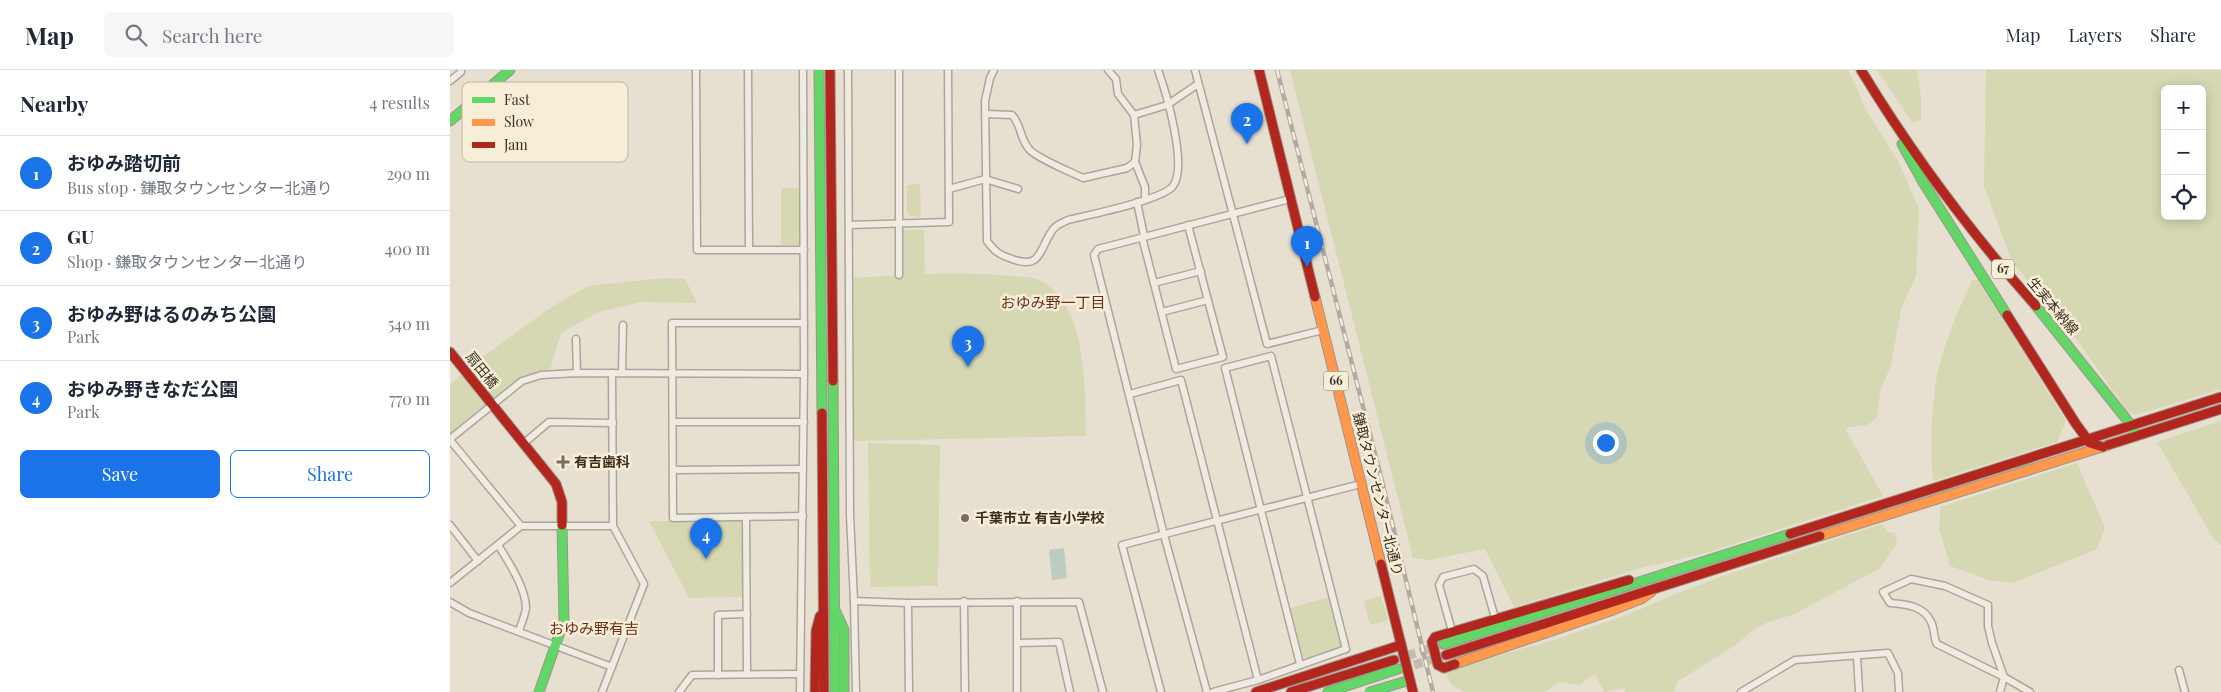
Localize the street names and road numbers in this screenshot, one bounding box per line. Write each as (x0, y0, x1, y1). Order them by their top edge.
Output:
road number: 67 (1992, 260, 2014, 278)
street label: 生実本納線 (2024, 273, 2083, 339)
street label: 扇田橋 (462, 347, 503, 392)
road number: 66 (1324, 372, 1348, 391)
street label: 鎌取タウンセンター北通り (1349, 410, 1408, 578)

